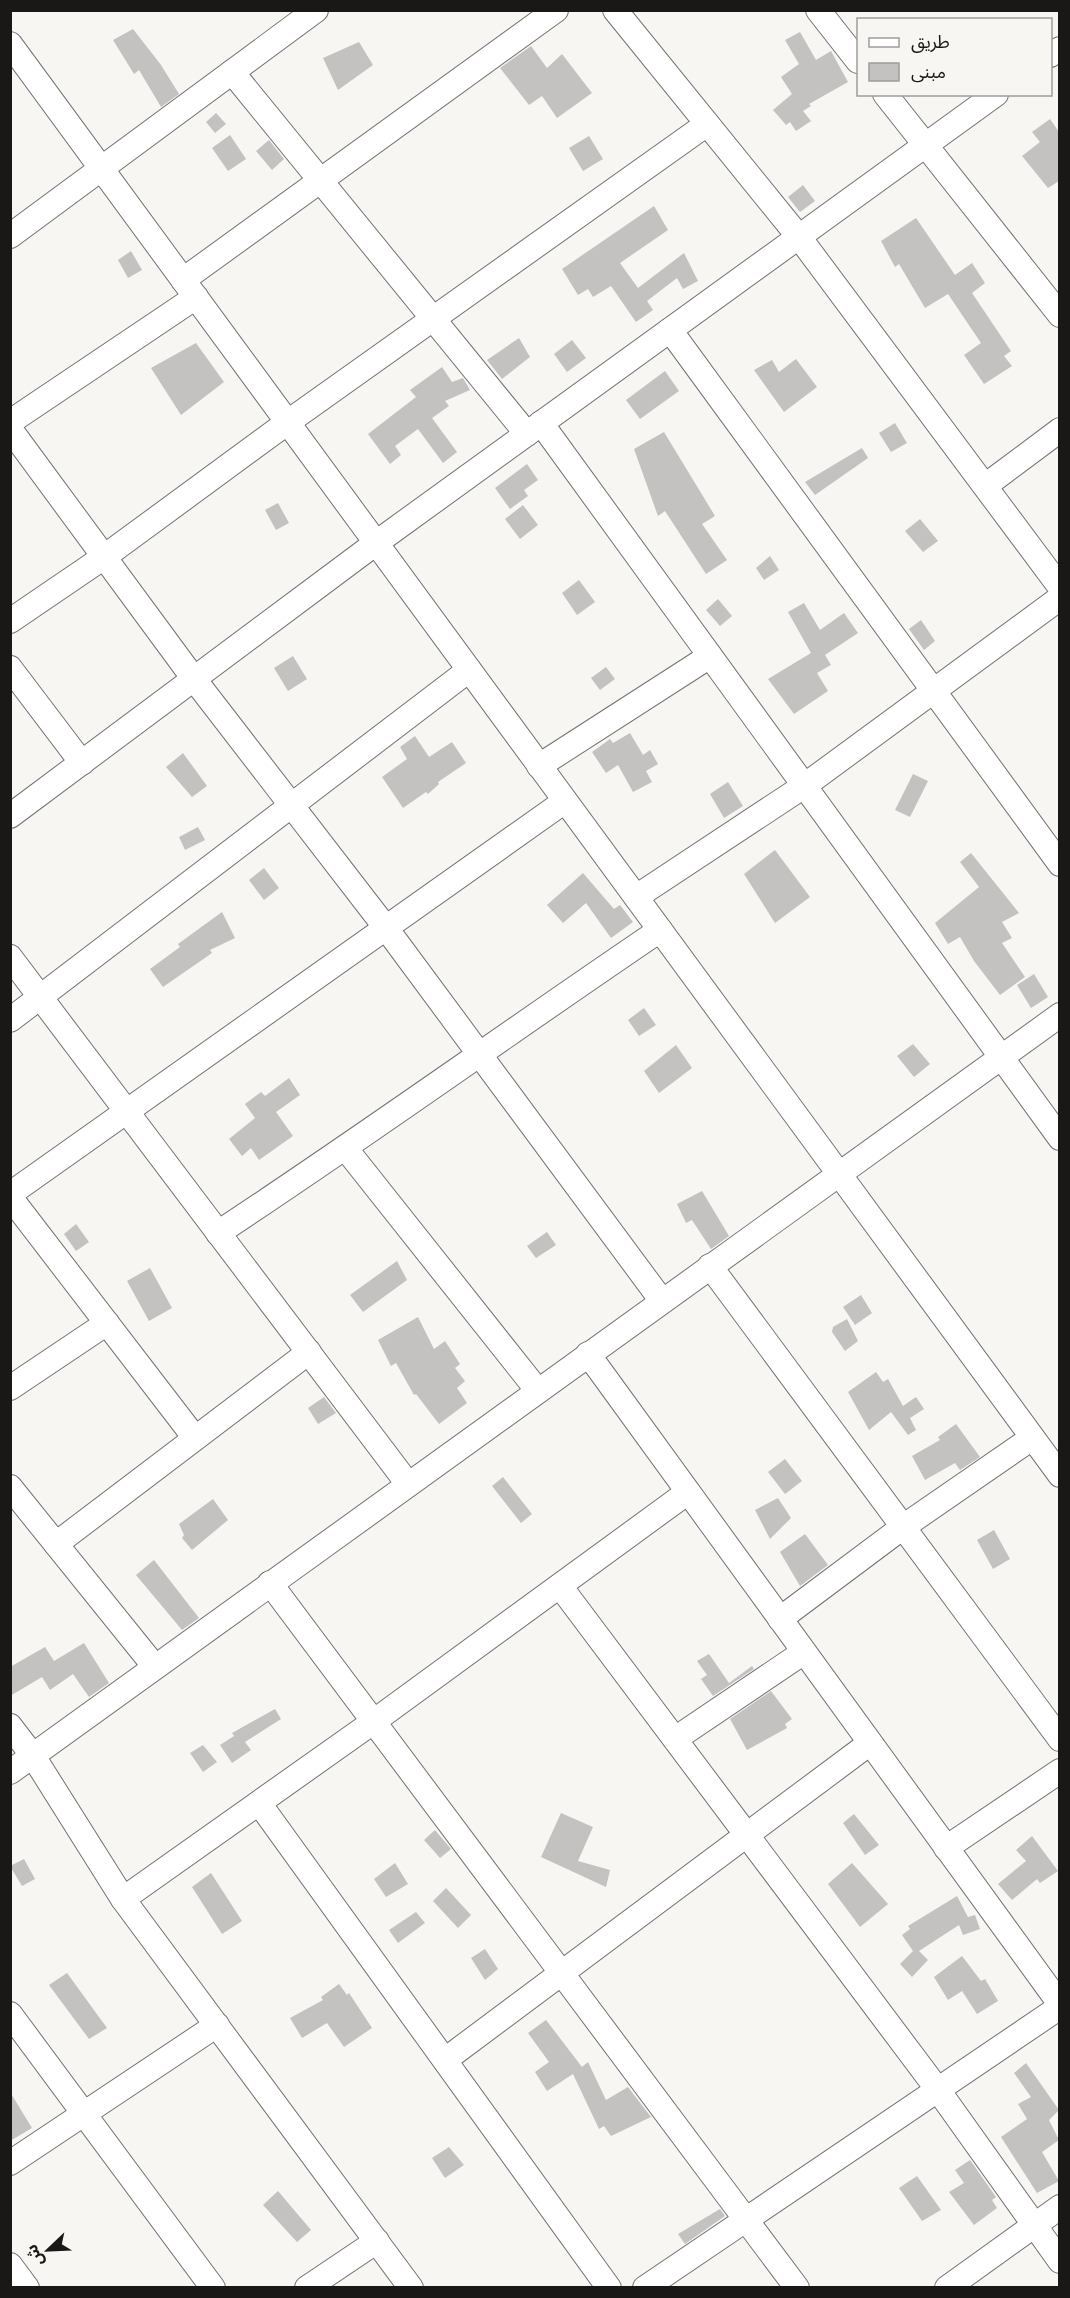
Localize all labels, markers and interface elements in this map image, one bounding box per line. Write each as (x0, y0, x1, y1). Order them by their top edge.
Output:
legend (857, 18, 1052, 96)
text: طريق (911, 30, 950, 53)
text: مبنى (911, 60, 946, 83)
north arrow (18, 2220, 78, 2280)
text: ش (21, 2242, 48, 2270)

